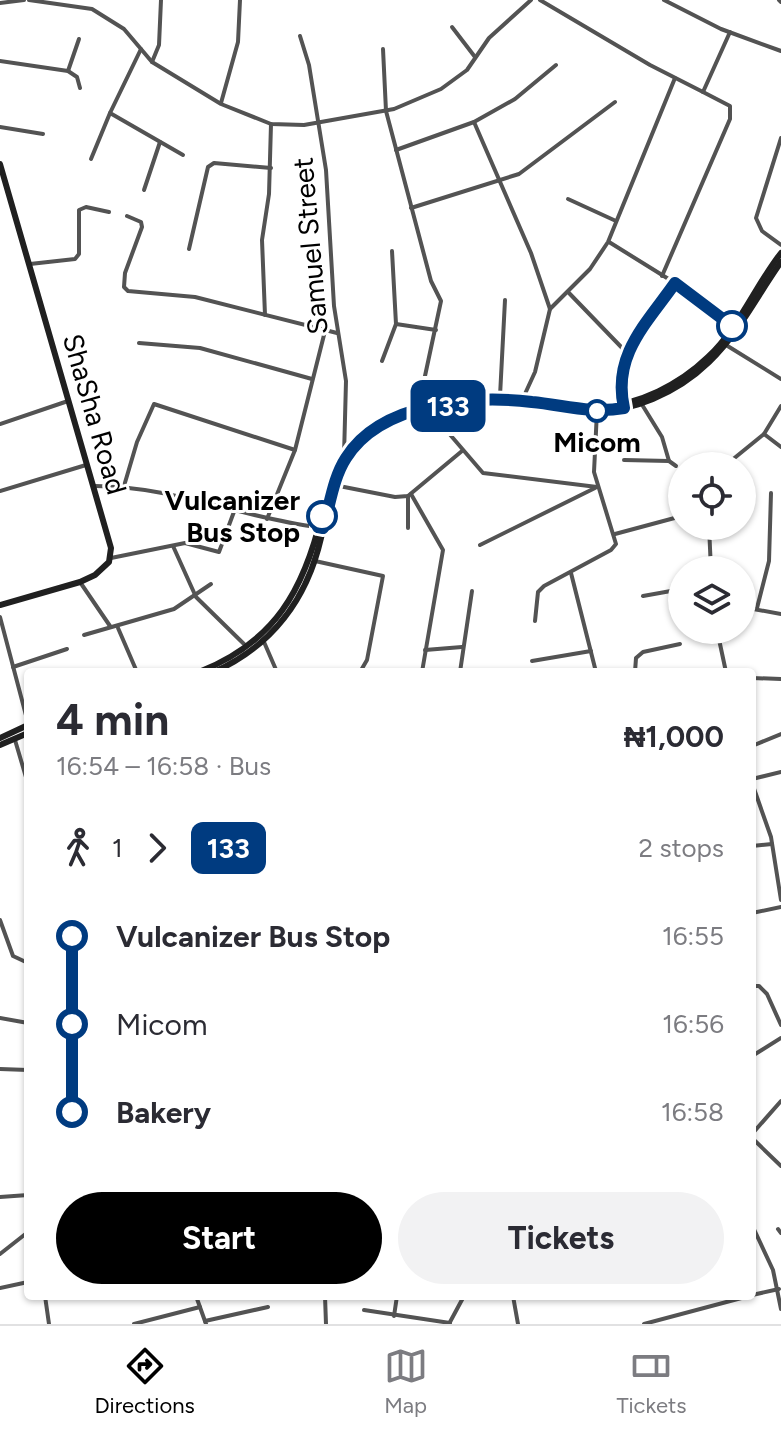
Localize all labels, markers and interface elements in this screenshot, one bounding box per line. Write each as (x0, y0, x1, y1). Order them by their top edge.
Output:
street label: Samuel Street (285, 156, 335, 336)
unlabelled marker (717, 311, 747, 341)
street label: ShaSha Road (56, 330, 134, 498)
line badge: 133 (402, 380, 494, 432)
text: 133 (427, 389, 469, 423)
marker: Micom (586, 400, 608, 422)
place label: Micom (553, 425, 641, 459)
map controls (668, 452, 756, 644)
button: locate (668, 452, 756, 540)
place label: Vulcanizer Bus Stop (165, 483, 300, 549)
marker: Vulcanizer Bus Stop (307, 501, 337, 531)
button: layers (668, 556, 756, 644)
text: 4 min (56, 693, 169, 746)
text: ₦1,000 (624, 718, 724, 755)
text: 16:54 – 16:58 · Bus (56, 750, 271, 782)
icon: walk (56, 826, 100, 870)
icon: forward (135, 826, 179, 870)
text: 133 (207, 831, 250, 865)
text: 1 (112, 832, 123, 864)
text: 2 stops (639, 832, 724, 864)
text: Vulcanizer Bus Stop (116, 918, 390, 955)
text: 16:55 (662, 920, 724, 952)
text: Micom (116, 1006, 208, 1043)
text: 16:56 (662, 1008, 724, 1040)
text: Bakery (116, 1094, 211, 1131)
text: 16:58 (661, 1096, 724, 1128)
button: Start (56, 1192, 382, 1284)
button: Tickets (398, 1192, 724, 1284)
tab: Directions (94, 1344, 195, 1419)
tab: Map (384, 1344, 428, 1419)
tab: Tickets (616, 1344, 687, 1419)

